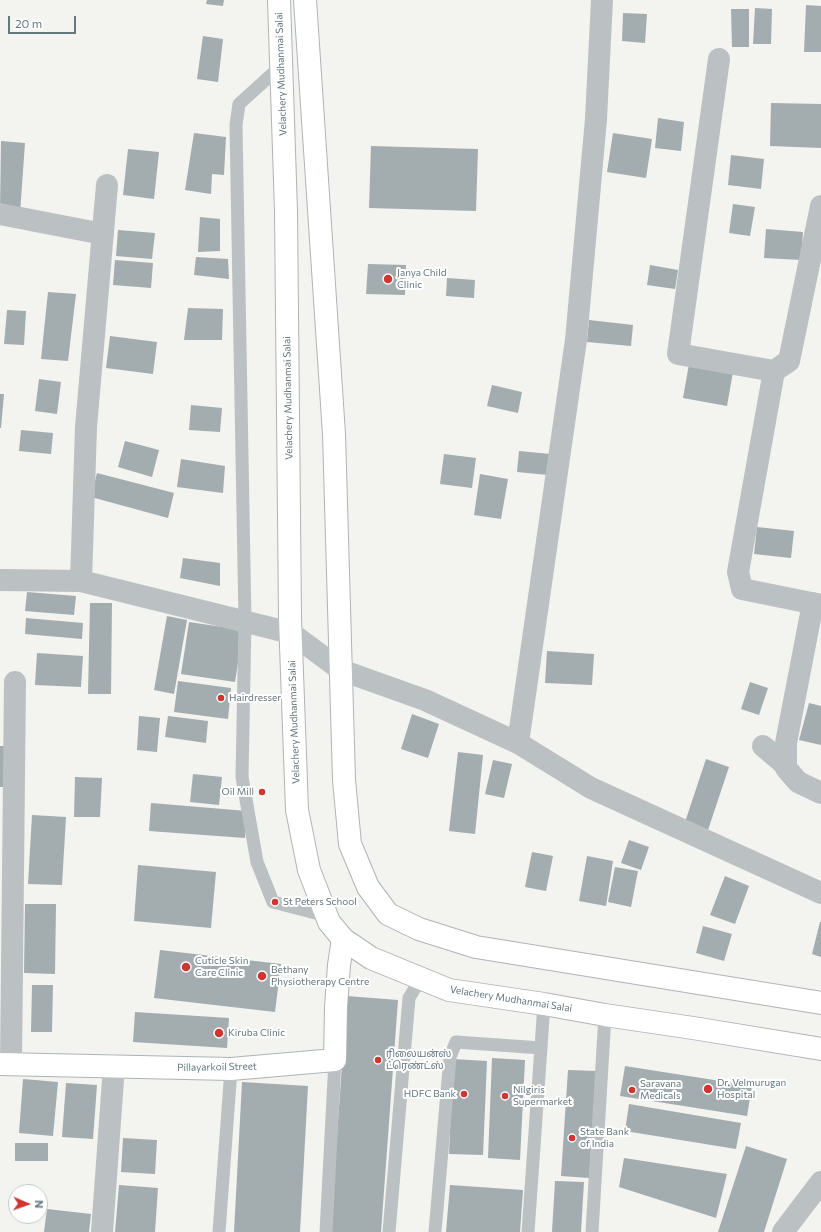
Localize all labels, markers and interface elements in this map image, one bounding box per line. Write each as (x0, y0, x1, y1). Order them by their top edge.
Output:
scale bar (10, 8, 78, 34)
street label: Velachery Mudhanmai Salai (273, 12, 289, 136)
text: 20 m (15, 16, 42, 30)
place label: Janya Child Clinic (397, 267, 446, 290)
marker: Janya Child Clinic (382, 273, 394, 285)
street label: Velachery Mudhanmai Salai (281, 336, 295, 460)
street label: Velachery Mudhanmai Salai (286, 660, 302, 784)
place label: Hairdresser (229, 692, 281, 704)
marker: Hairdresser (216, 693, 226, 703)
place label: Oil Mill (222, 786, 254, 798)
marker: Oil Mill (257, 787, 267, 797)
place label: St Peters School (283, 896, 357, 908)
marker: St Peters School (270, 897, 280, 907)
place label: Cuticle Skin Care Clinic (195, 955, 248, 978)
marker: Cuticle Skin Care Clinic (180, 961, 192, 973)
place label: Bethany Physiotherapy Centre (271, 964, 369, 988)
marker: Bethany Physiotherapy Centre (256, 970, 268, 982)
street label: Velachery Mudhanmai Salai (449, 983, 573, 1015)
marker: Kiruba Clinic (213, 1027, 225, 1039)
place label: Kiruba Clinic (228, 1027, 285, 1039)
place label: ரிலையன்ஸ் ட்ரெண்ட்ஸ் (386, 1048, 451, 1072)
marker: ரிலையன்ஸ் ட்ரெண்ட்ஸ் (373, 1055, 383, 1065)
street label: Pillayarkoil Street (177, 1060, 257, 1074)
place label: Dr. Velmurugan Hospital (717, 1077, 786, 1100)
place label: Saravana Medicals (640, 1078, 681, 1102)
marker: Dr. Velmurugan Hospital (702, 1083, 714, 1095)
place label: Nilgiris Supermarket (513, 1084, 572, 1108)
marker: Saravana Medicals (627, 1085, 637, 1095)
place label: HDFC Bank (404, 1088, 456, 1100)
marker: HDFC Bank (459, 1089, 469, 1099)
marker: Nilgiris Supermarket (500, 1091, 510, 1101)
place label: State Bank of India (580, 1126, 629, 1150)
marker: State Bank of India (567, 1133, 577, 1143)
north arrow (8, 1184, 48, 1224)
text: N (33, 1200, 46, 1209)

